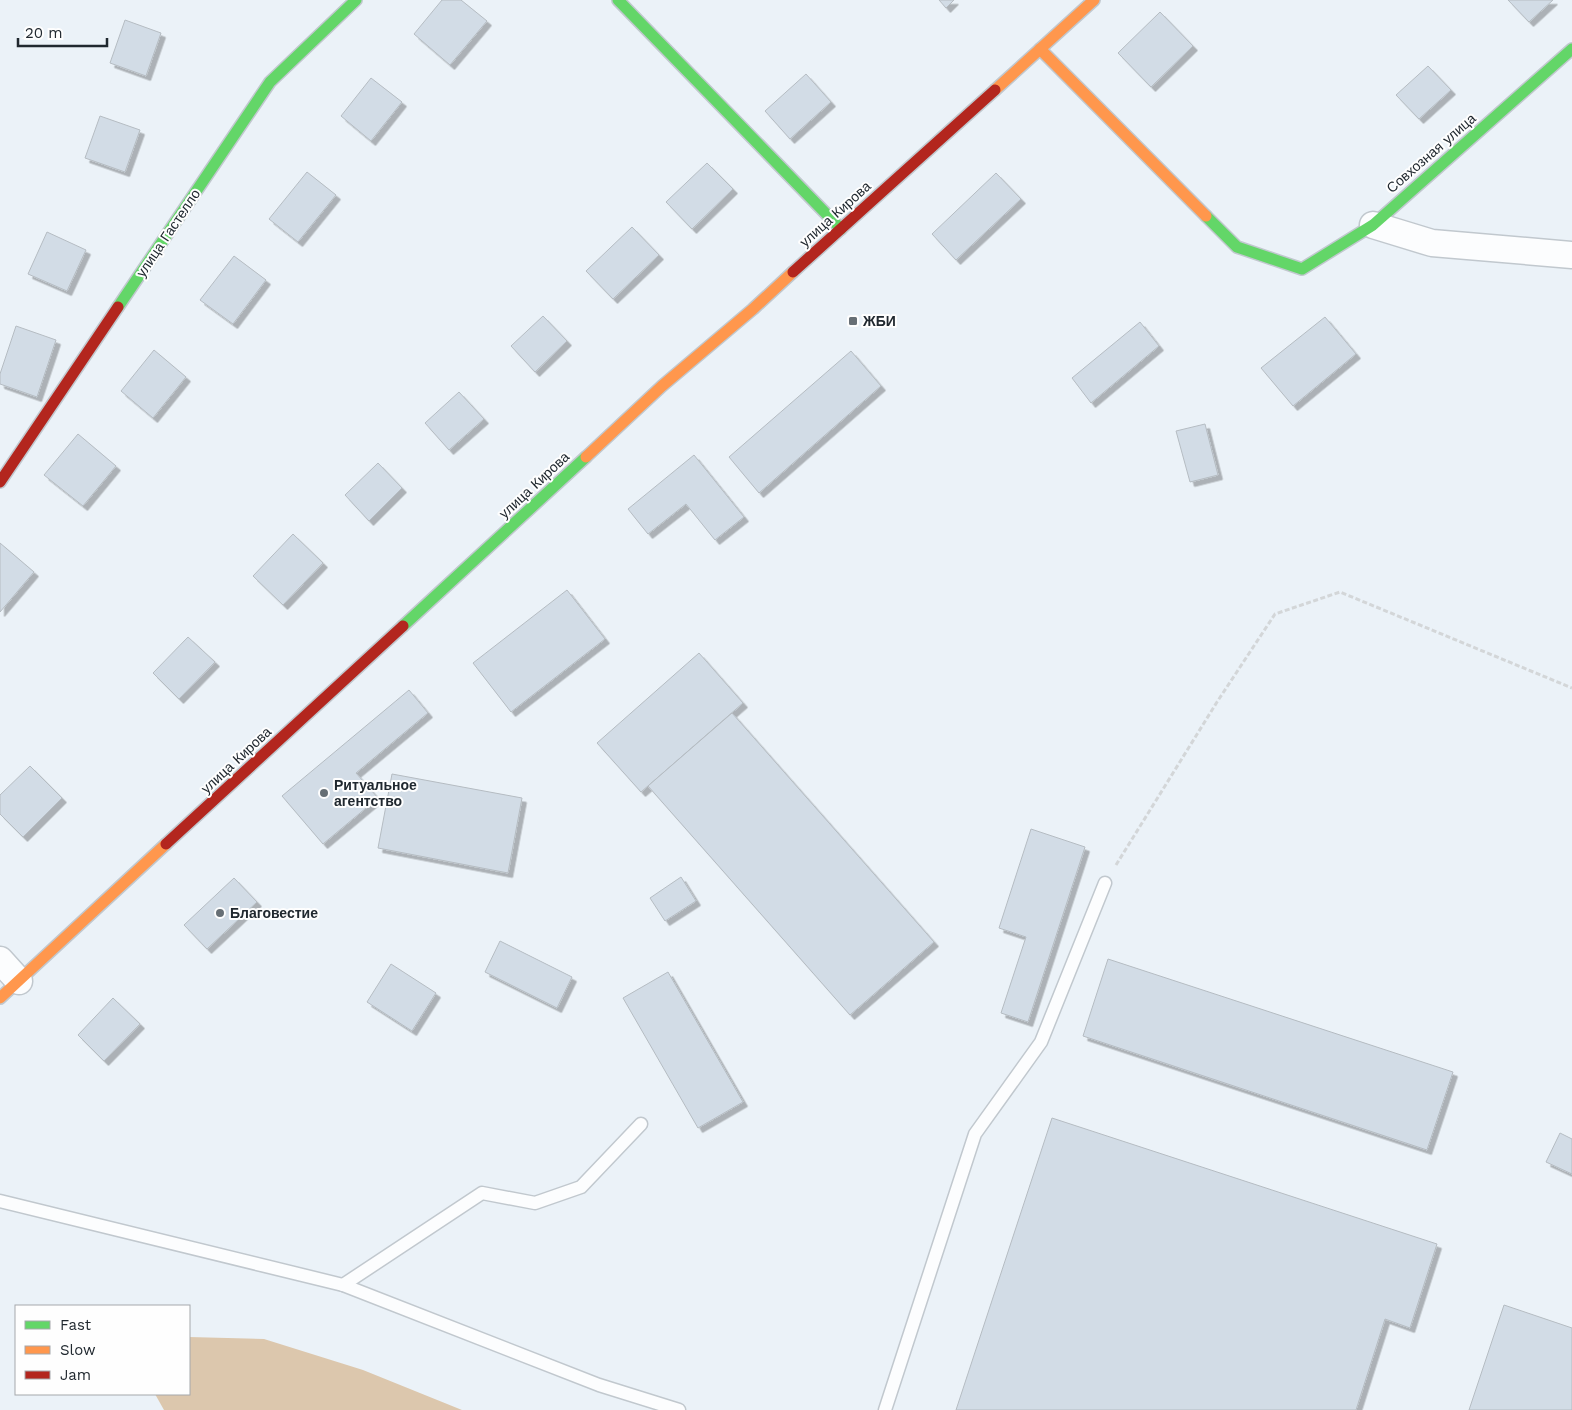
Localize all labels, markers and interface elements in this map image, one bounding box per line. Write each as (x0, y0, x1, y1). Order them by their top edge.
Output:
scale bar (18, 15, 106, 47)
text: 20 m (25, 24, 63, 42)
street label: Совхозная улица (1383, 110, 1479, 196)
street label: улица Кирова (796, 178, 874, 250)
street label: улица Гастелло (133, 186, 203, 280)
place label: ЖБИ (862, 313, 896, 329)
marker: ЖБИ (847, 315, 859, 327)
street label: улица Кирова (496, 448, 572, 521)
street label: улица Кирова (198, 723, 274, 796)
place label: Ритуальное агентство (334, 777, 417, 809)
marker: Ритуальное агентство (318, 787, 330, 799)
place label: Благовестие (230, 905, 318, 921)
marker: Благовестие (214, 907, 226, 919)
legend (15, 1305, 190, 1395)
text: Fast (60, 1316, 92, 1334)
text: Slow (60, 1341, 96, 1359)
text: Jam (60, 1366, 91, 1384)

